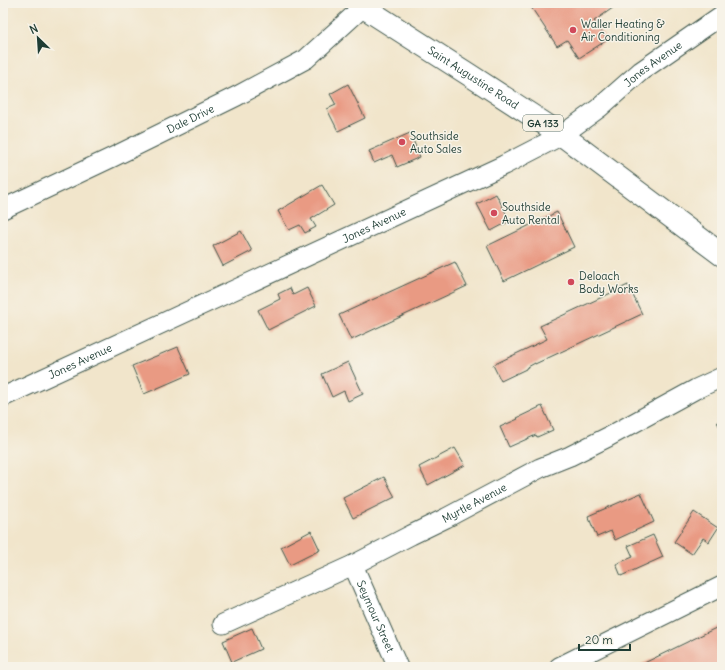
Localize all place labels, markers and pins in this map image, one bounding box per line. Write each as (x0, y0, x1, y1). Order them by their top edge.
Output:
place label: Waller Heating & Air Conditioning (581, 17, 665, 44)
marker: Waller Heating & Air Conditioning (568, 25, 578, 35)
place label: Southside Auto Sales (410, 129, 462, 156)
marker: Southside Auto Sales (397, 137, 407, 147)
place label: Southside Auto Rental (502, 200, 559, 227)
marker: Southside Auto Rental (489, 208, 499, 218)
place label: Deloach Body Works (579, 269, 639, 296)
marker: Deloach Body Works (566, 277, 576, 287)

